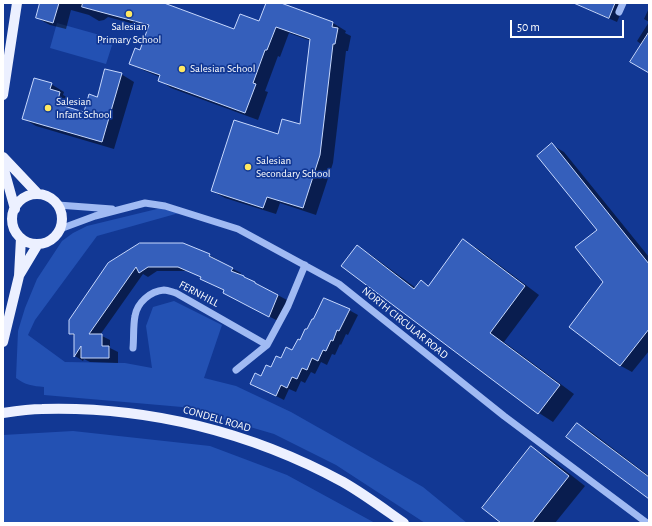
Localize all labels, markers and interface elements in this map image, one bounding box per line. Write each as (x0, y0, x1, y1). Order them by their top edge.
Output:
marker: Salesian Primary School (124, 9, 134, 19)
scale bar (512, 12, 626, 38)
place label: Salesian Primary School (97, 20, 161, 46)
text: 50 m (517, 21, 540, 33)
place label: Salesian School (190, 62, 255, 76)
marker: Salesian School (177, 64, 187, 74)
place label: Salesian Infant School (56, 95, 112, 121)
marker: Salesian Infant School (43, 103, 53, 113)
place label: Salesian Secondary School (256, 154, 331, 180)
marker: Salesian Secondary School (243, 162, 253, 172)
street label: FERNHILL (177, 278, 221, 310)
street label: NORTH CIRCULAR ROAD (359, 284, 451, 362)
street label: CONDELL ROAD (182, 403, 252, 435)

